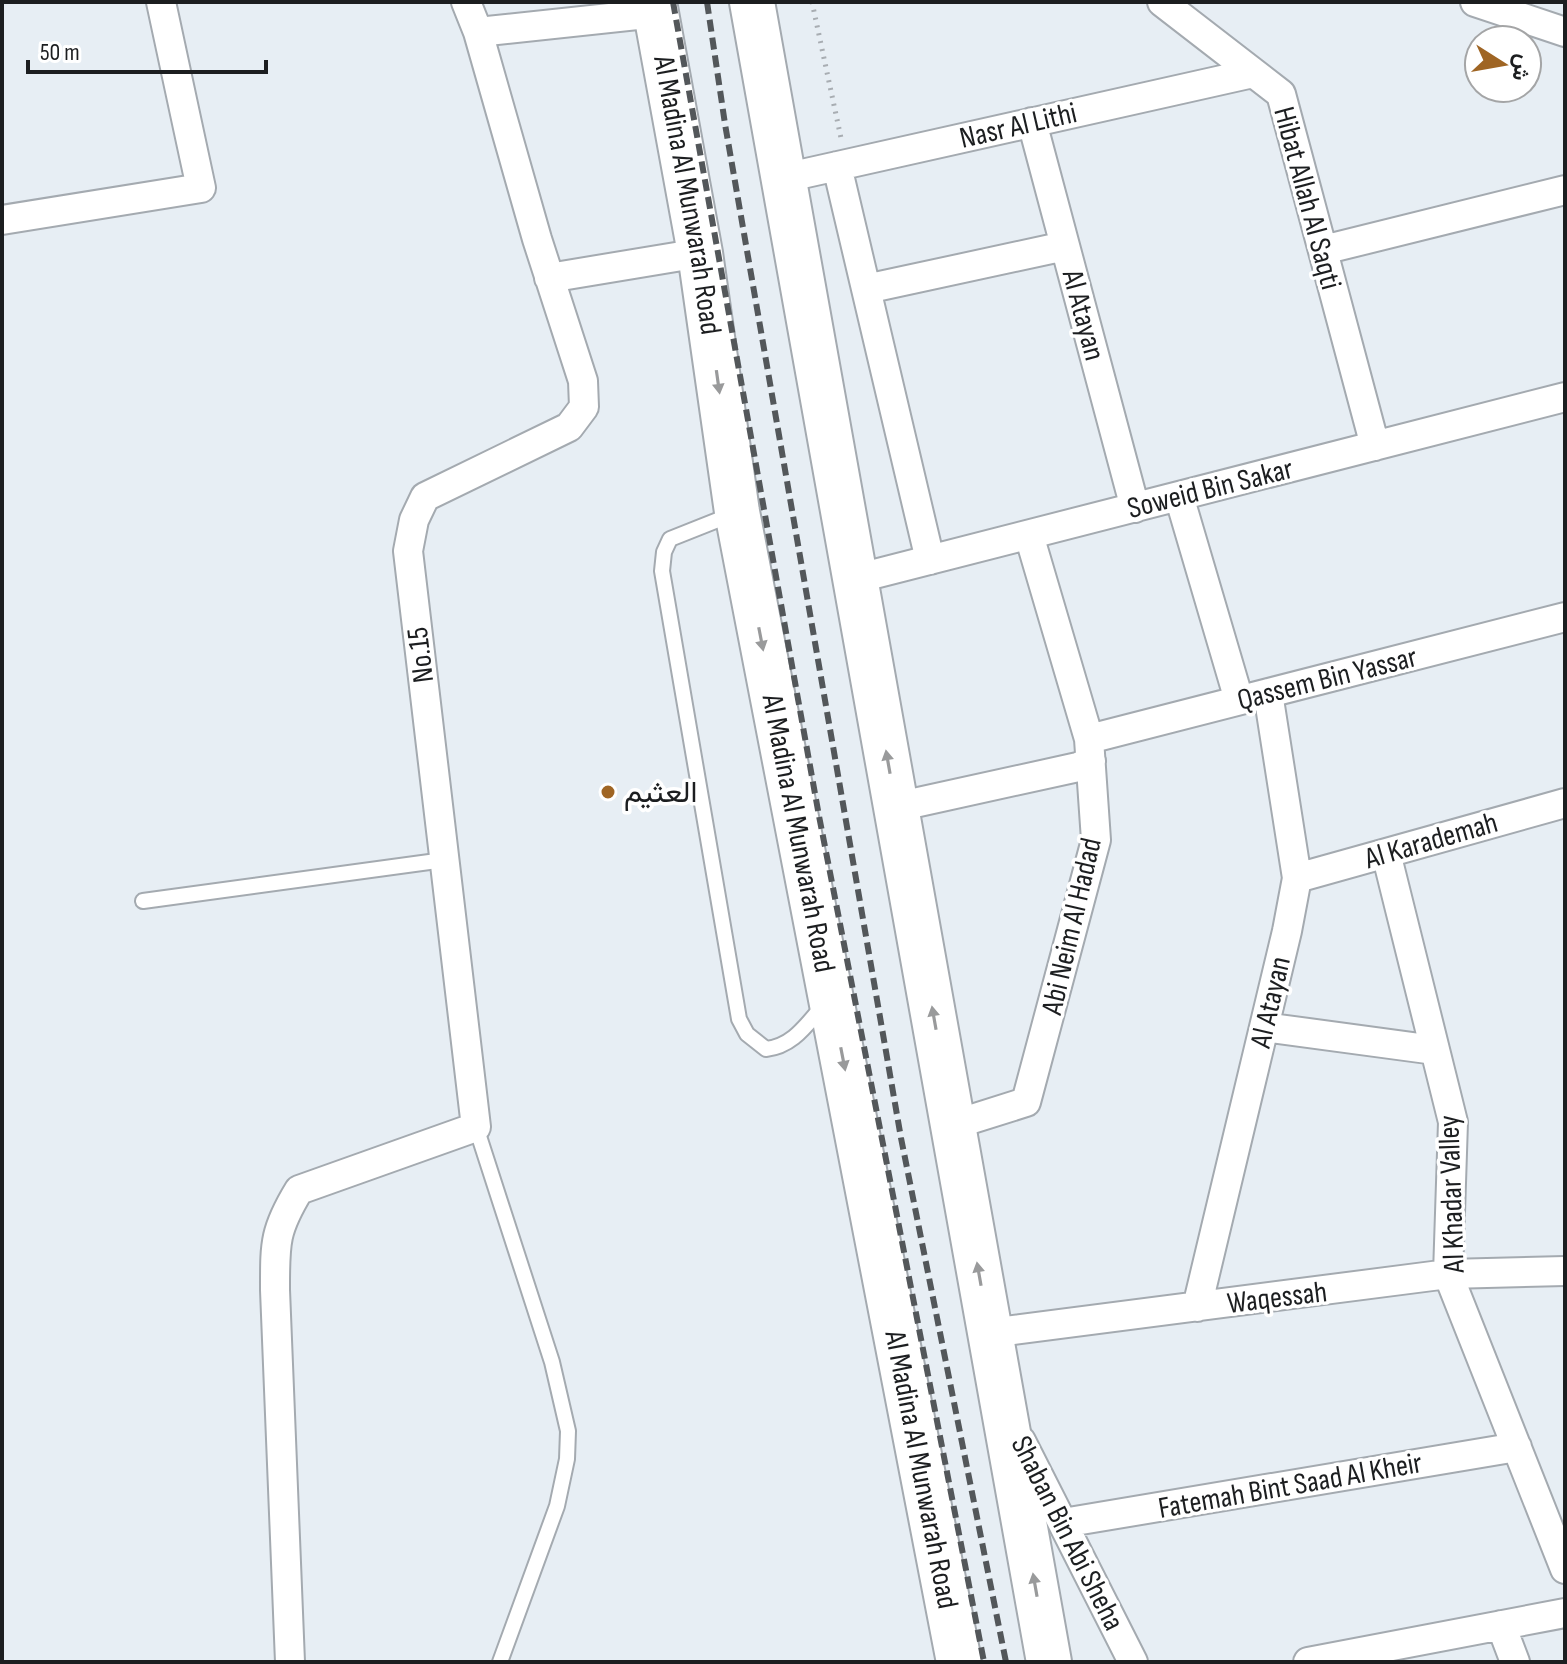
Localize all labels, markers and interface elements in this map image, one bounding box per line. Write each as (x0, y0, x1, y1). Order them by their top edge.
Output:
scale bar (28, 24, 266, 74)
north arrow (1463, 24, 1543, 104)
text: 50 m (40, 38, 80, 67)
street label: Al Madina Al Munwarah Road (645, 52, 728, 337)
text: ش (1505, 52, 1537, 83)
street label: Nasr Al Lithi (956, 95, 1080, 157)
street label: Hibat Allah Al Saqti (1265, 103, 1349, 293)
street label: Al Atayan (1053, 265, 1112, 365)
one-way arrow (712, 370, 725, 395)
street label: Soweid Bin Sakar (1124, 451, 1297, 527)
street label: No.15 (400, 625, 442, 685)
one-way arrow (756, 627, 768, 652)
street label: Qassem Bin Yassar (1234, 639, 1421, 719)
street label: Al Madina Al Munwarah Road (753, 690, 842, 976)
one-way arrow (882, 750, 894, 775)
place label: العثيم (624, 775, 697, 811)
marker: العثيم (599, 783, 617, 801)
street label: Al Karademah (1360, 805, 1502, 877)
street label: Abi Neim Al Hadad (1034, 835, 1110, 1019)
street label: Al Atayan (1243, 953, 1299, 1052)
one-way arrow (927, 1005, 939, 1030)
one-way arrow (837, 1047, 849, 1072)
street label: Al Khadar Valley (1431, 1114, 1473, 1274)
one-way arrow (973, 1261, 985, 1286)
street label: Waqessah (1225, 1274, 1329, 1322)
street label: Al Madina Al Munwarah Road (876, 1327, 965, 1612)
street label: Shaban Bin Abi Sheha (1003, 1430, 1132, 1637)
street label: Fatemah Bint Saad Al Kheir (1155, 1445, 1425, 1527)
one-way arrow (1029, 1572, 1041, 1597)

